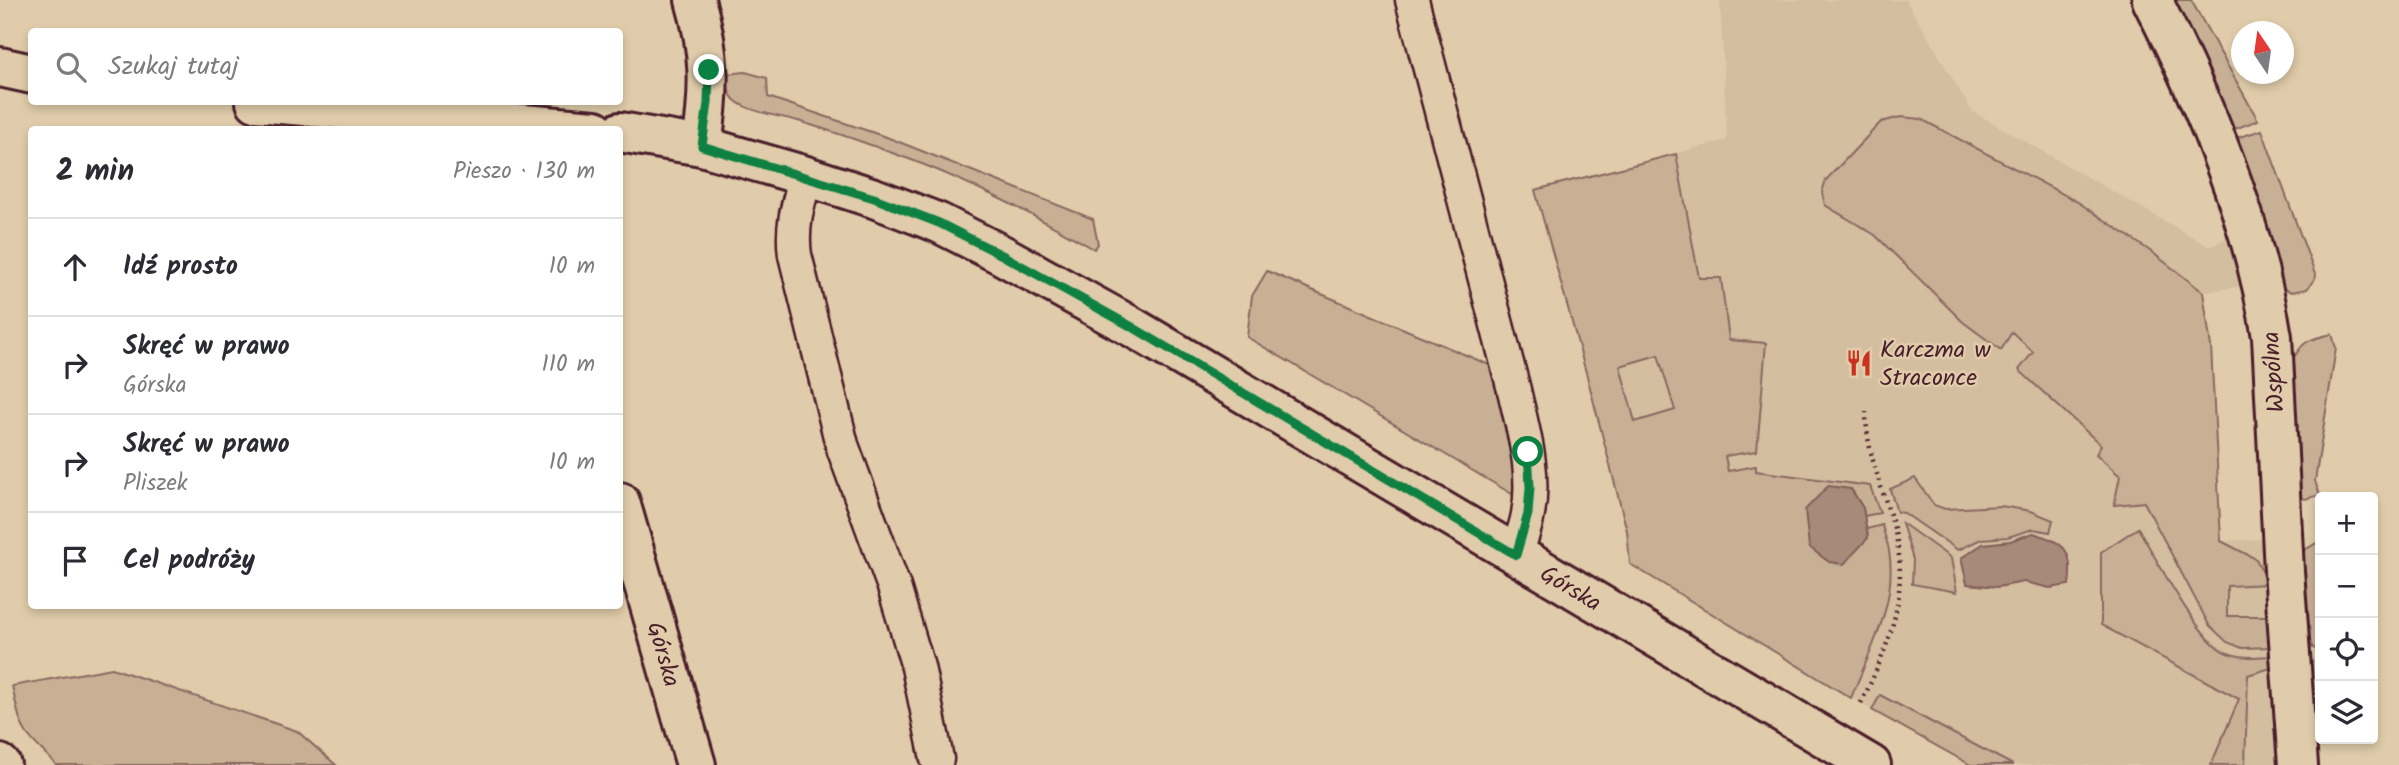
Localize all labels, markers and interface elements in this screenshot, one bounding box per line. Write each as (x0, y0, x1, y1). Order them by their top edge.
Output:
north arrow (2231, 21, 2294, 84)
search box (28, 28, 623, 105)
text: Szukaj tutaj (108, 46, 239, 88)
icon: search (52, 48, 90, 86)
route end (693, 54, 724, 85)
text: 2 min (56, 148, 134, 196)
text: Pieszo · 130 m (453, 154, 595, 190)
text: Idź prosto (123, 246, 238, 288)
icon: ahead (56, 248, 94, 286)
text: 10 m (549, 249, 595, 285)
text: Skręć w prawo (123, 326, 290, 368)
street label: Wspólna (2252, 330, 2297, 414)
place label: Karczma w Straconce (1880, 331, 1992, 398)
icon: right (56, 346, 94, 384)
text: 110 m (542, 347, 595, 383)
restaurant icon: Karczma w Straconce (1844, 348, 1874, 378)
text: Górska (123, 368, 186, 404)
text: Skręć w prawo (123, 424, 290, 466)
route start (1512, 436, 1543, 467)
icon: right (56, 444, 94, 482)
text: 10 m (549, 445, 595, 481)
text: Pliszek (123, 466, 188, 502)
map controls (2315, 492, 2378, 744)
button: + (2315, 492, 2378, 555)
text: Cel podróży (123, 540, 255, 582)
icon: arrive (56, 542, 94, 580)
button: − (2315, 555, 2378, 618)
street label: Górska (1532, 556, 1609, 623)
street label: Górska (635, 617, 690, 692)
button: locate (2315, 618, 2378, 681)
button: layers (2315, 681, 2378, 744)

